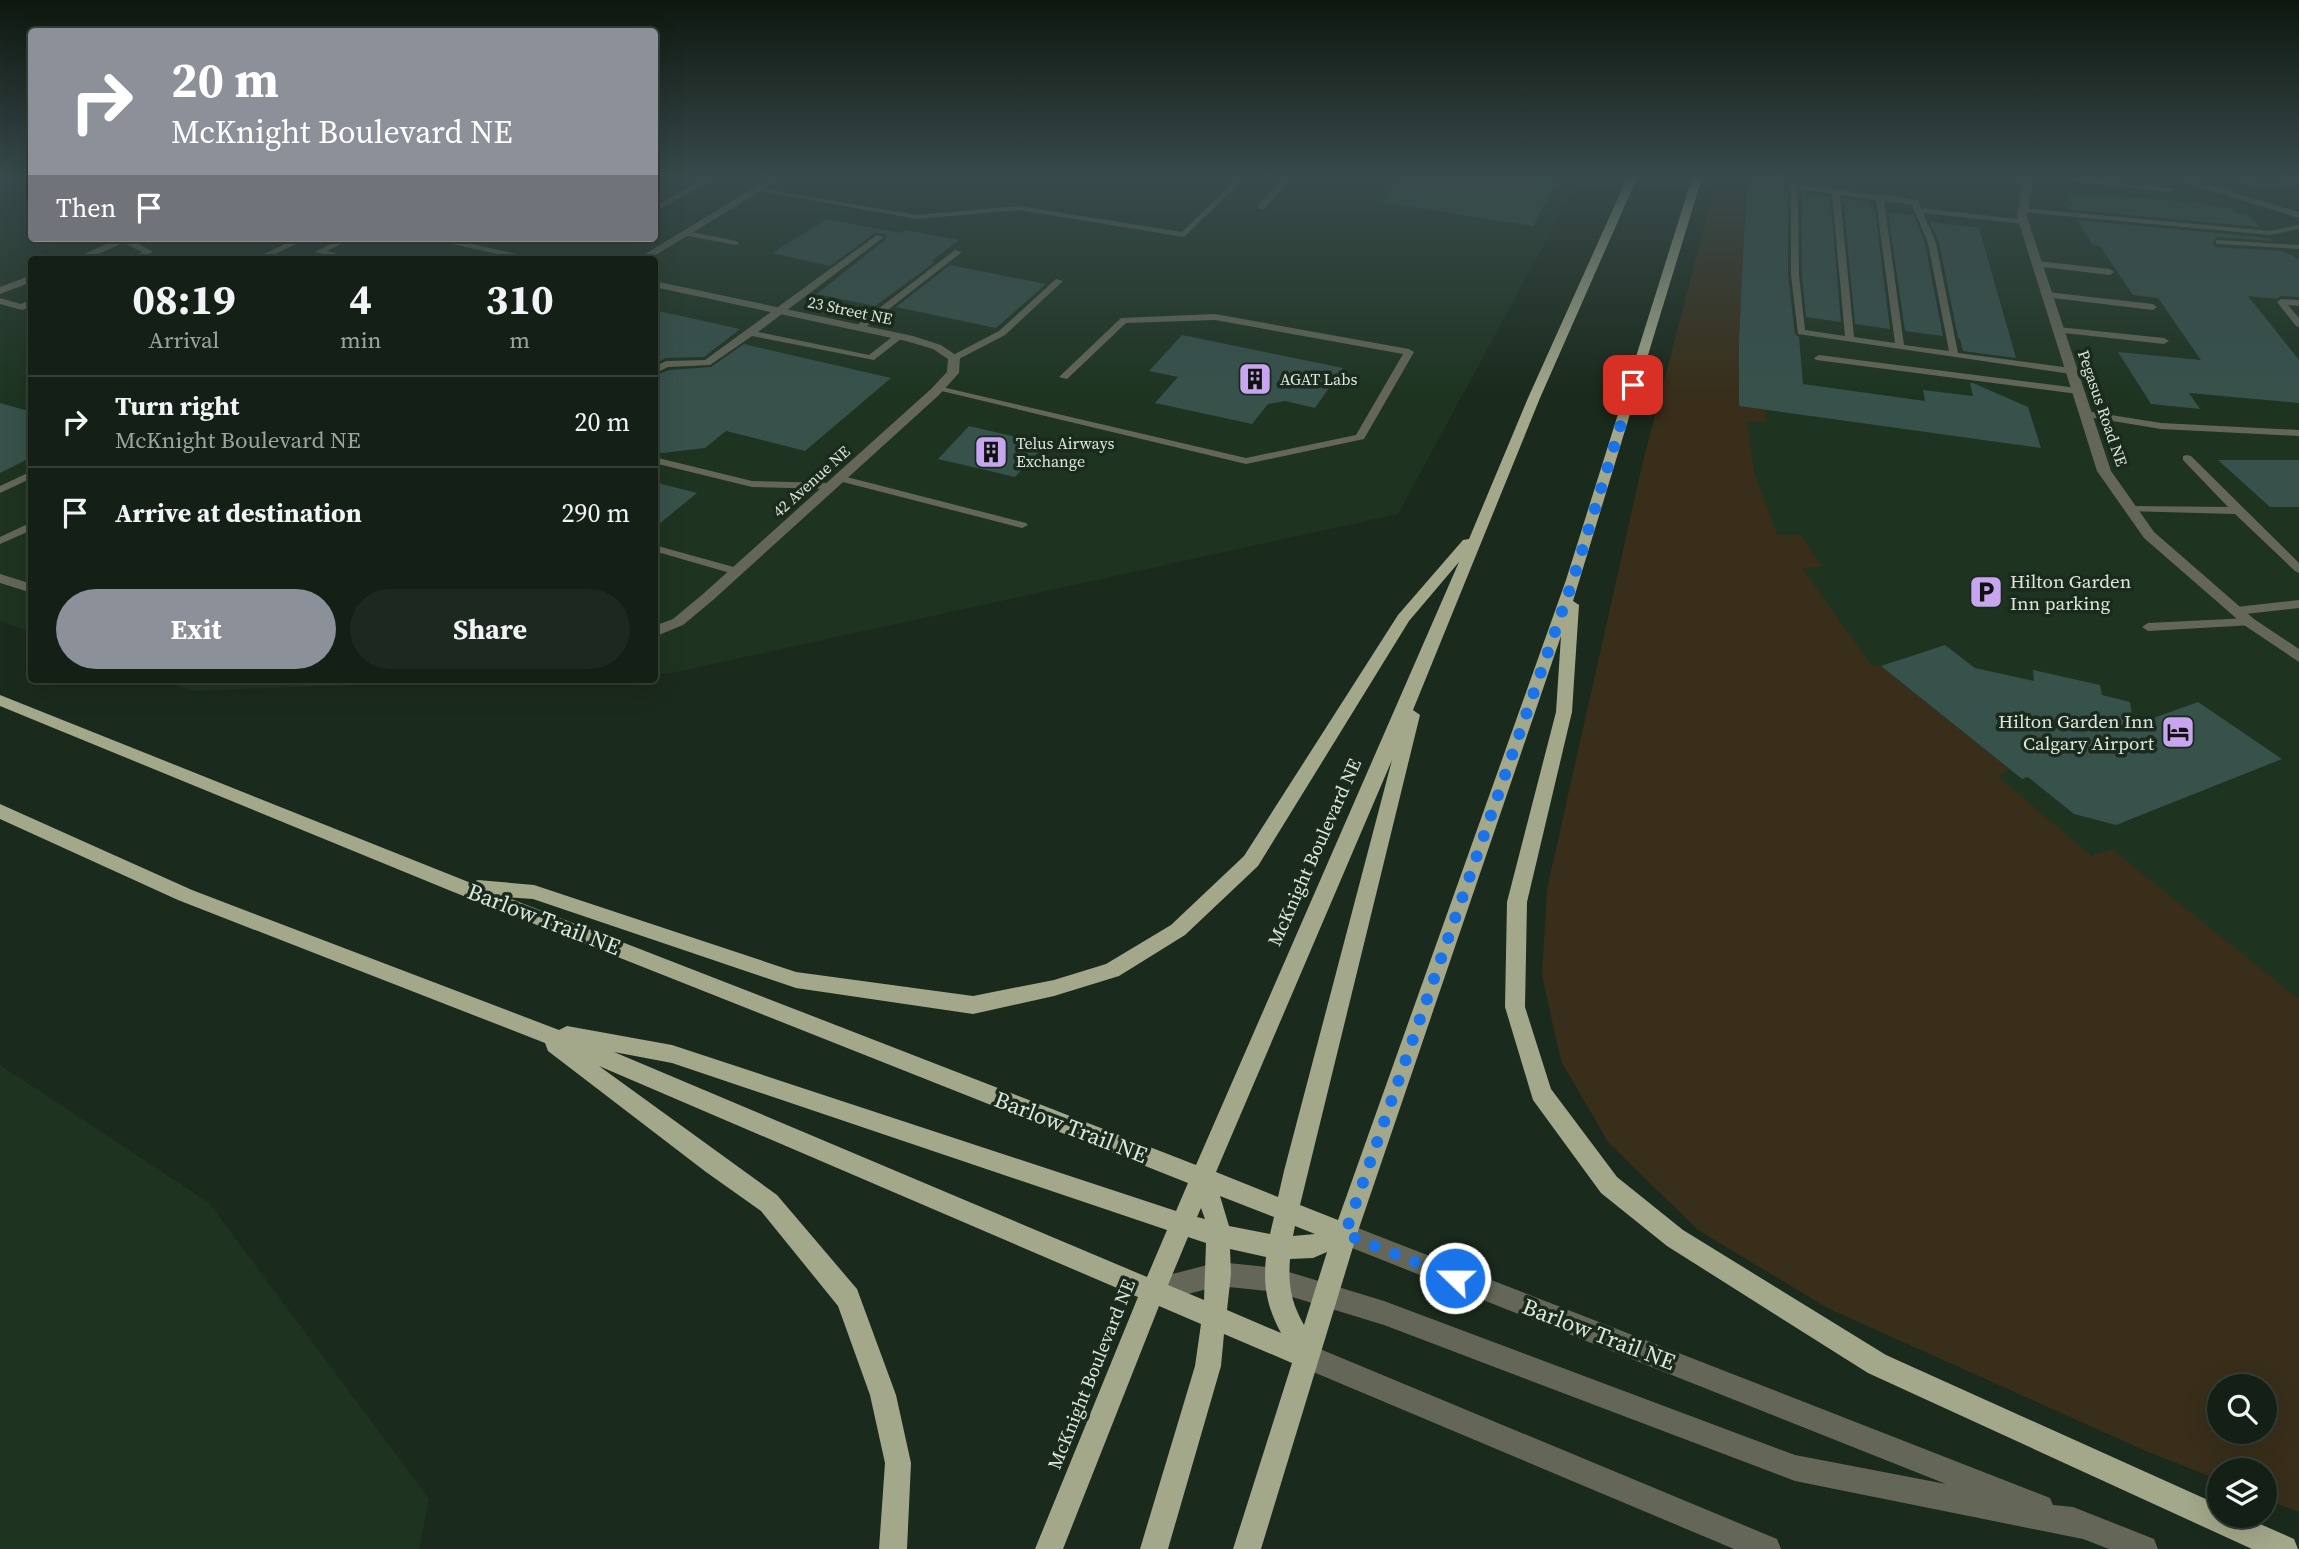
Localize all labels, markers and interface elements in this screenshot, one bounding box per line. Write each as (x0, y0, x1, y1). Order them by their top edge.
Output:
text: 20 m (171, 46, 279, 113)
icon: right (56, 56, 147, 147)
text: McKnight Boulevard NE (171, 110, 513, 154)
icon: arrive (130, 189, 168, 227)
text: Then (56, 190, 116, 226)
text: 08:19 (132, 270, 236, 328)
text: 4 (349, 270, 372, 328)
text: 310 (486, 270, 554, 328)
street label: 23 Street NE (806, 290, 895, 330)
text: Arrival (148, 324, 219, 356)
text: min (340, 324, 381, 356)
text: m (509, 324, 530, 356)
street label: Pegasus Road NE (2073, 347, 2133, 469)
pin (1603, 355, 1663, 415)
building icon: AGAT Labs (1236, 360, 1274, 398)
icon: arrive (1614, 366, 1652, 404)
place label: AGAT Labs (1280, 368, 1357, 390)
text: Turn right (115, 388, 239, 424)
icon: right (56, 403, 94, 441)
text: 20 m (575, 404, 630, 440)
text: McKnight Boulevard NE (115, 424, 361, 456)
place label: Telus Airways Exchange (1016, 432, 1114, 472)
building icon: Telus Airways Exchange (972, 433, 1010, 471)
street label: 42 Avenue NE (768, 440, 855, 522)
icon: arrive (56, 494, 94, 532)
text: Arrive at destination (115, 495, 362, 531)
text: 290 m (562, 495, 630, 531)
place label: Hilton Garden Inn parking (2010, 568, 2131, 616)
parking icon: Hilton Garden Inn parking (1967, 573, 2005, 611)
button: Exit (56, 589, 336, 669)
button: Share (350, 589, 630, 669)
place label: Hilton Garden Inn Calgary Airport (1998, 708, 2155, 756)
hotel icon: Hilton Garden Inn Calgary Airport (2159, 713, 2197, 751)
street label: McKnight Boulevard NE (1261, 754, 1367, 950)
street label: Barlow Trail NE (463, 875, 625, 963)
street label: Barlow Trail NE (990, 1083, 1152, 1171)
position arrow (1418, 1241, 1492, 1315)
street label: McKnight Boulevard NE (1041, 1275, 1141, 1473)
street label: Barlow Trail NE (1518, 1290, 1680, 1378)
map controls (2207, 1374, 2277, 1528)
button: search (2207, 1374, 2277, 1444)
button: layers (2207, 1458, 2277, 1528)

